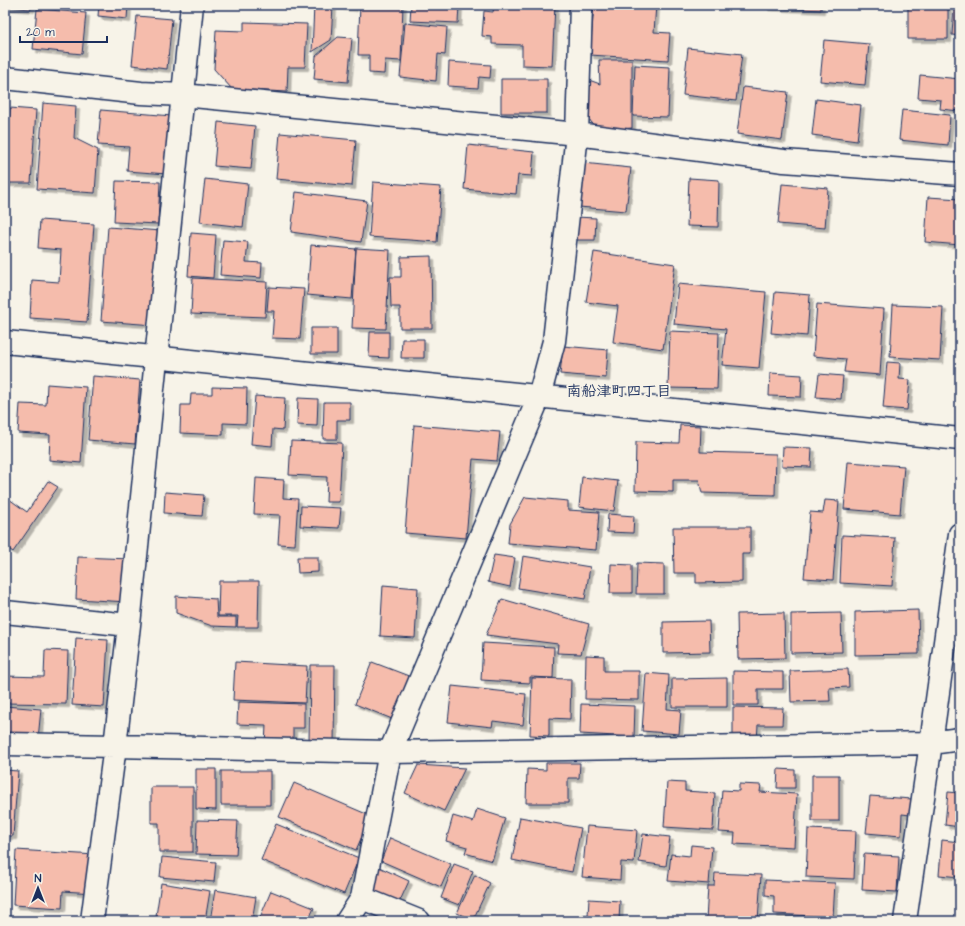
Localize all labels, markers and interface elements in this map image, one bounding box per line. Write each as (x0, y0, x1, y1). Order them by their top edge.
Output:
scale bar (20, 18, 107, 44)
text: 20 m (26, 24, 55, 41)
district label: 南船津町四丁目 (566, 381, 672, 402)
north arrow (18, 868, 58, 908)
text: N (35, 871, 42, 886)

